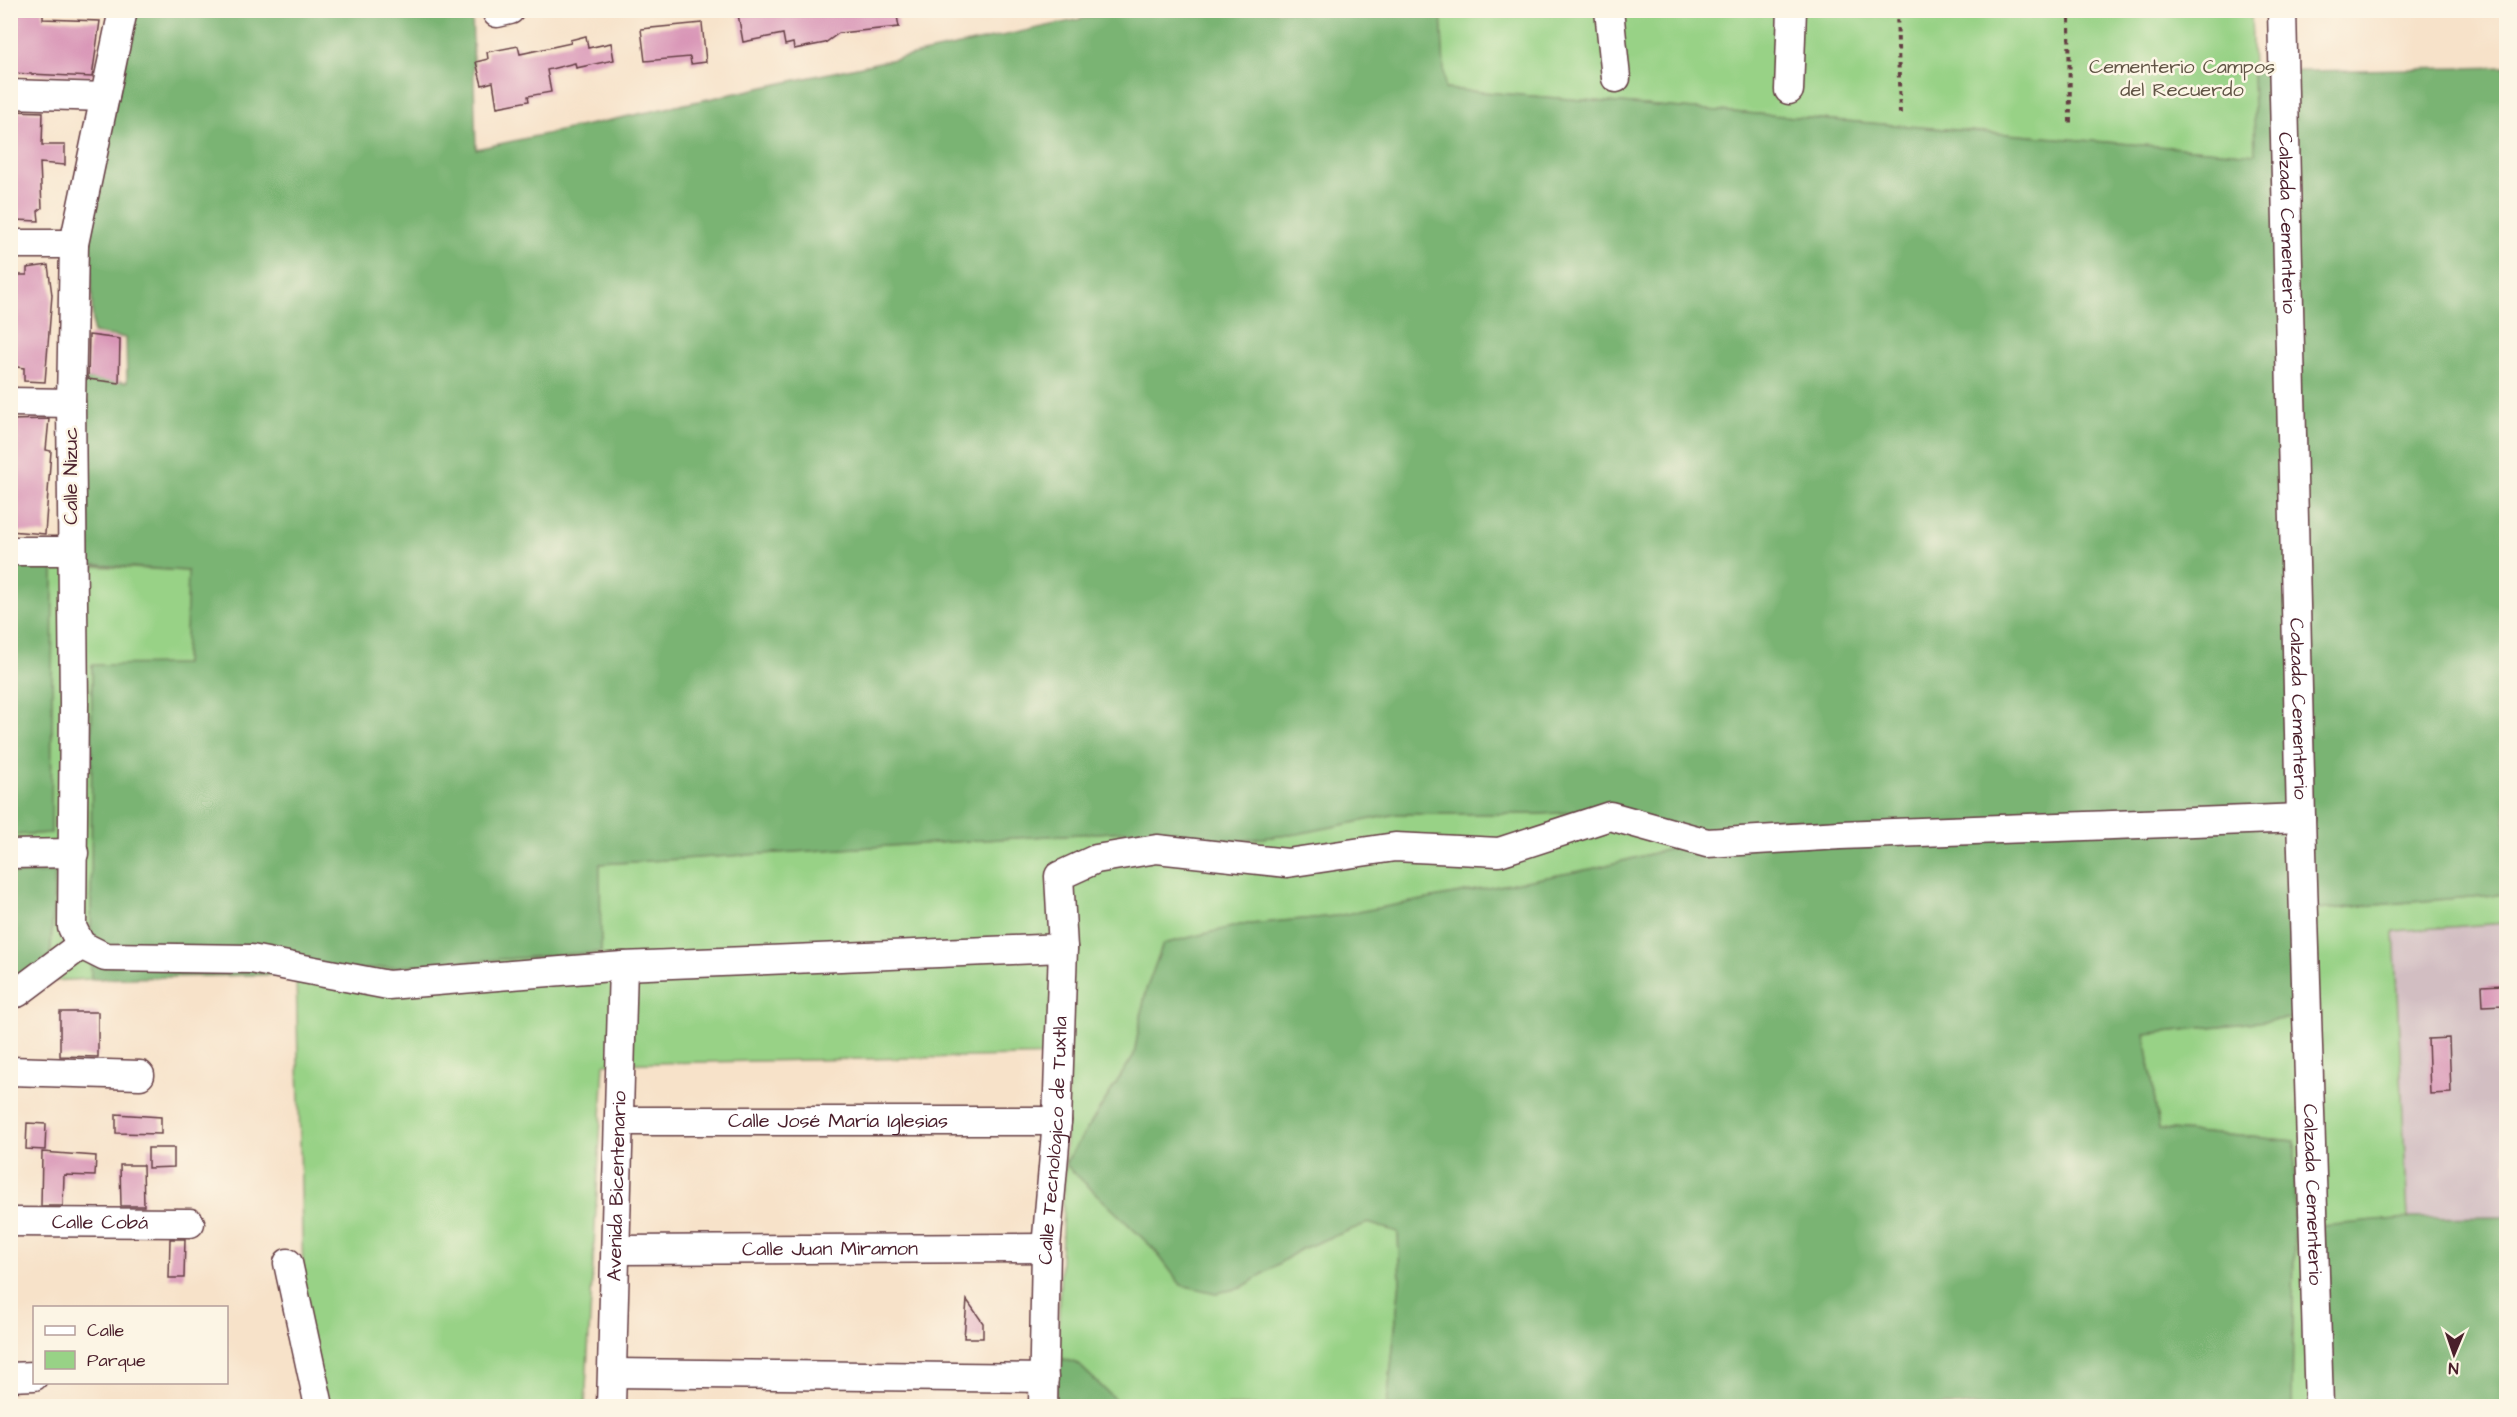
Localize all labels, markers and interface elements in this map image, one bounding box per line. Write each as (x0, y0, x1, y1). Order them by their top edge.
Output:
park label: Cementerio Campos del Recuerdo (2089, 53, 2275, 104)
street label: Calzada Cementerio (2271, 132, 2303, 314)
street label: Calle Nizuc (57, 427, 85, 525)
street label: Calzada Cementerio (2282, 618, 2315, 800)
street label: Calle Tecnológico de Tuxtla (1032, 1016, 1075, 1265)
street label: Avenida Bicentenario (600, 1090, 634, 1282)
street label: Calzada Cementerio (2296, 1103, 2329, 1286)
street label: Calle José María Iglesias (728, 1107, 948, 1136)
street label: Calle Cobá (52, 1208, 148, 1237)
street label: Calle Juan Miramon (742, 1235, 918, 1263)
legend (33, 1306, 228, 1384)
text: Calle (87, 1318, 125, 1343)
north arrow (2424, 1324, 2484, 1384)
text: Parque (87, 1348, 146, 1373)
text: N (2448, 1357, 2459, 1379)

